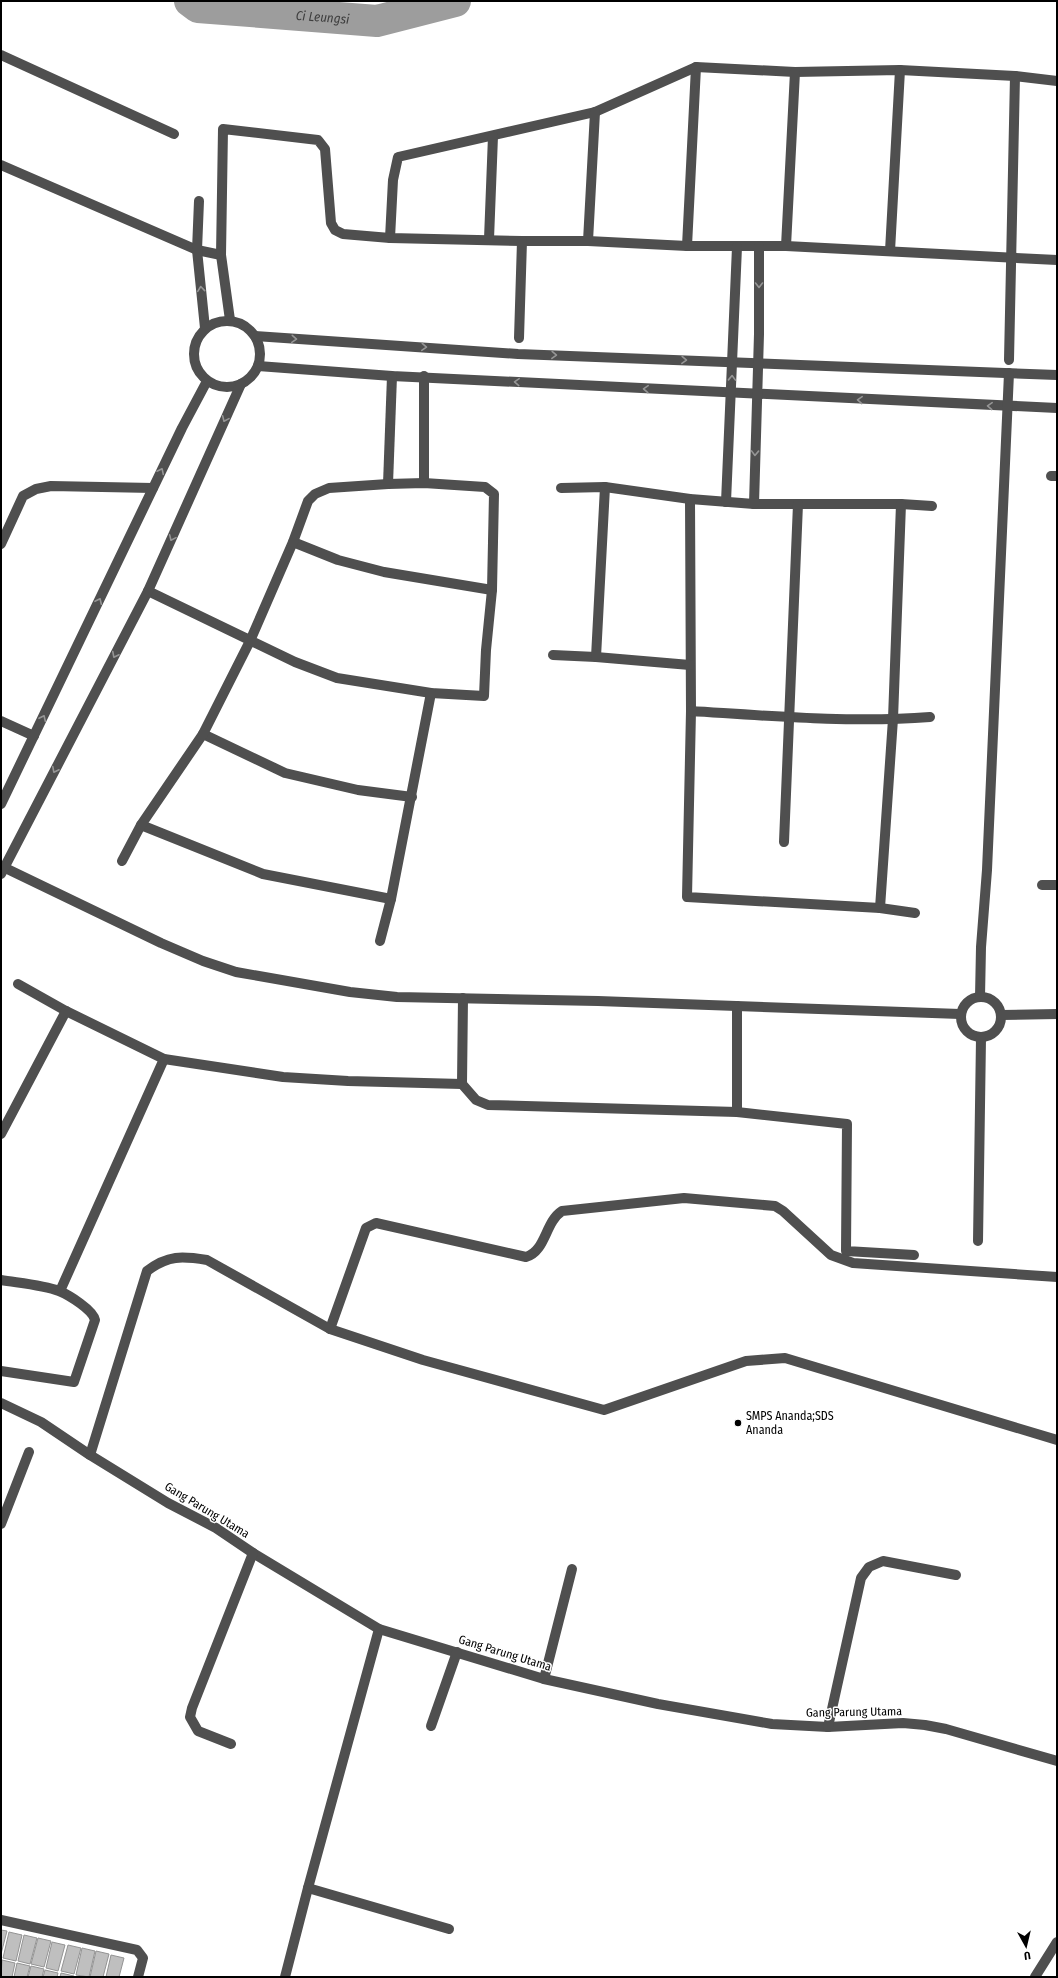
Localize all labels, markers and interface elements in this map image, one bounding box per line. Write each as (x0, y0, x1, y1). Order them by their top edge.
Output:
water label: Ci Leungsi (295, 8, 351, 27)
one-way arrow (755, 282, 763, 288)
one-way arrow (197, 286, 206, 292)
one-way arrow (291, 334, 297, 343)
one-way arrow (421, 343, 427, 352)
one-way arrow (551, 351, 557, 359)
one-way arrow (681, 356, 687, 364)
one-way arrow (727, 375, 736, 381)
one-way arrow (514, 377, 520, 386)
one-way arrow (643, 384, 649, 393)
one-way arrow (857, 395, 863, 404)
one-way arrow (987, 401, 993, 410)
one-way arrow (222, 415, 230, 423)
one-way arrow (751, 450, 759, 456)
one-way arrow (156, 468, 164, 475)
one-way arrow (169, 533, 177, 541)
one-way arrow (94, 598, 102, 605)
one-way arrow (112, 650, 120, 658)
one-way arrow (38, 715, 46, 723)
one-way arrow (52, 766, 60, 773)
place label: SMPS Ananda;SDS Ananda (746, 1409, 834, 1437)
marker: SMPS Ananda;SDS Ananda (733, 1418, 743, 1428)
street label: Gang Parung Utama (162, 1479, 252, 1541)
street label: Gang Parung Utama (457, 1632, 553, 1674)
street label: Gang Parung Utama (806, 1704, 902, 1720)
north arrow (1006, 1926, 1046, 1966)
text: U (1023, 1949, 1031, 1962)

